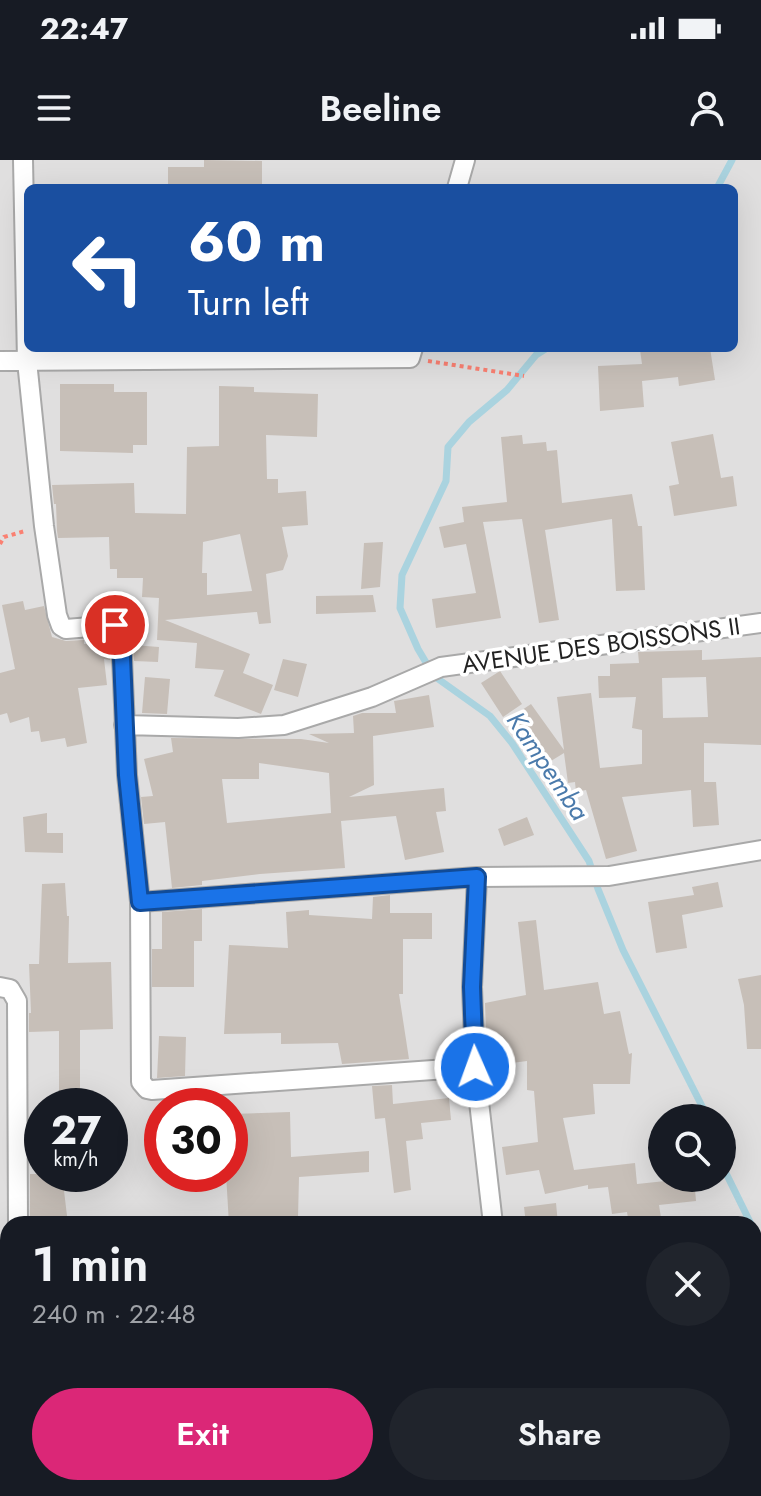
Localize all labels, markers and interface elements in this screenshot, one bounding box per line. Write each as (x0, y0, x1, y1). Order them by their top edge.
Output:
text: 22:47 (40, 7, 128, 50)
text: Beeline (320, 82, 441, 134)
icon: menu (32, 86, 76, 130)
icon: person (685, 86, 729, 130)
text: 60 m (188, 201, 325, 282)
icon: left (56, 216, 160, 320)
text: Turn left (188, 276, 309, 328)
pin (81, 591, 149, 659)
icon: arrive (93, 603, 137, 647)
street label: AVENUE DES BOISSONS II (460, 608, 742, 682)
water label: Kampemba (498, 704, 599, 829)
position arrow (433, 1025, 517, 1109)
speed limit sign: 30 (144, 1088, 248, 1192)
text: 27 (51, 1101, 101, 1159)
map controls (648, 1104, 736, 1192)
button: search (648, 1104, 736, 1192)
text: km/h (53, 1145, 99, 1174)
text: 1 min (32, 1230, 149, 1299)
button: close (646, 1242, 730, 1326)
text: 240 m · 22:48 (32, 1295, 196, 1333)
button: Exit (32, 1388, 373, 1480)
button: Share (389, 1388, 730, 1480)

